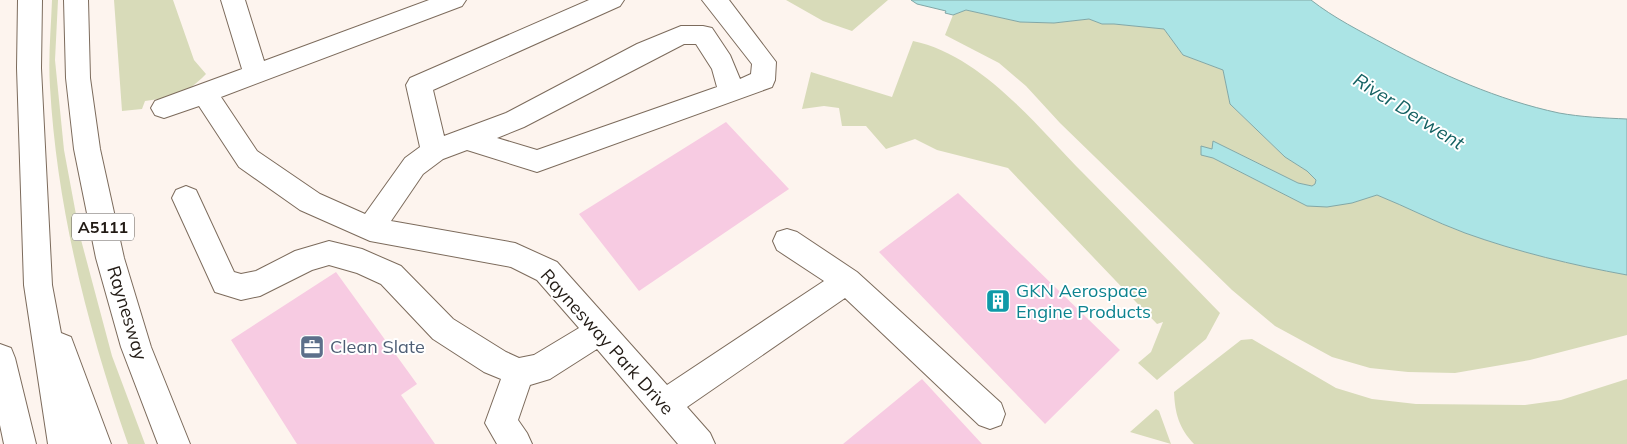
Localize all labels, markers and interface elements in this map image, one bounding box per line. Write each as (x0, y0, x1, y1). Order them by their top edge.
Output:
water label: River Derwent (1349, 67, 1470, 155)
road number: A5111 (72, 213, 134, 240)
street label: Raynesway (102, 263, 153, 363)
street label: Raynesway Park Drive (536, 264, 679, 419)
place label: GKN Aerospace Engine Products (1016, 279, 1151, 323)
building icon: GKN Aerospace Engine Products (985, 288, 1011, 314)
office icon: Clean Slate (299, 334, 325, 360)
place label: Clean Slate (330, 335, 425, 358)

